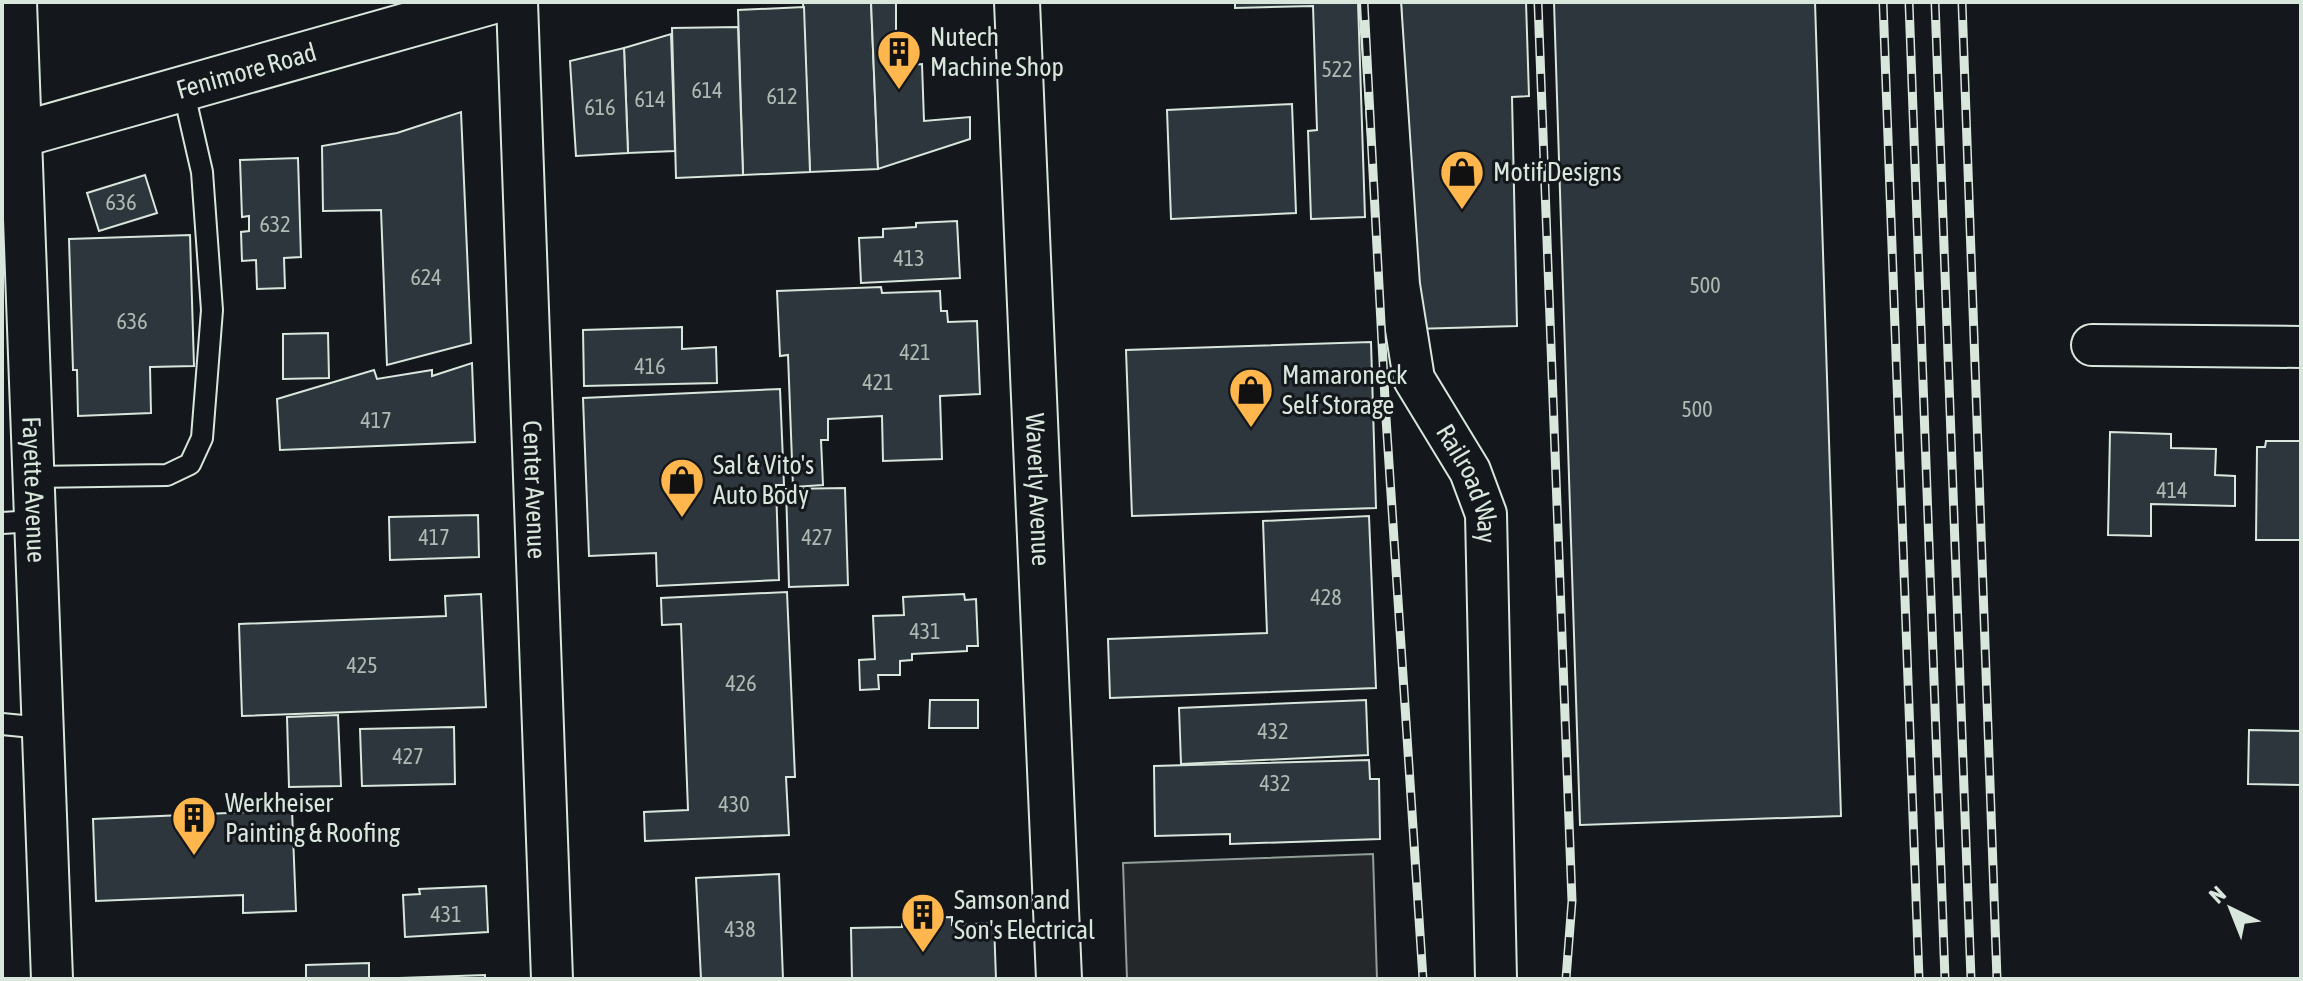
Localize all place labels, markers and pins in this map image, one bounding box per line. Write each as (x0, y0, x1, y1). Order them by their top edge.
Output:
place label: Nutech Machine Shop (930, 22, 1064, 82)
building icon: Nutech Machine Shop (875, 28, 923, 91)
shop icon: Motif Designs (1438, 148, 1486, 211)
place label: Motif Designs (1493, 157, 1621, 187)
place label: Mamaroneck Self Storage (1282, 360, 1408, 420)
shop icon: Mamaroneck Self Storage (1227, 366, 1275, 429)
place label: Sal & Vito's Auto Body (713, 450, 814, 510)
shop icon: Sal & Vito's Auto Body (658, 456, 706, 519)
place label: Werkheiser Painting & Roofing (225, 788, 401, 848)
building icon: Werkheiser Painting & Roofing (170, 794, 218, 857)
place label: Samson and Son's Electrical (954, 885, 1095, 945)
building icon: Samson and Son's Electrical (899, 891, 947, 954)

